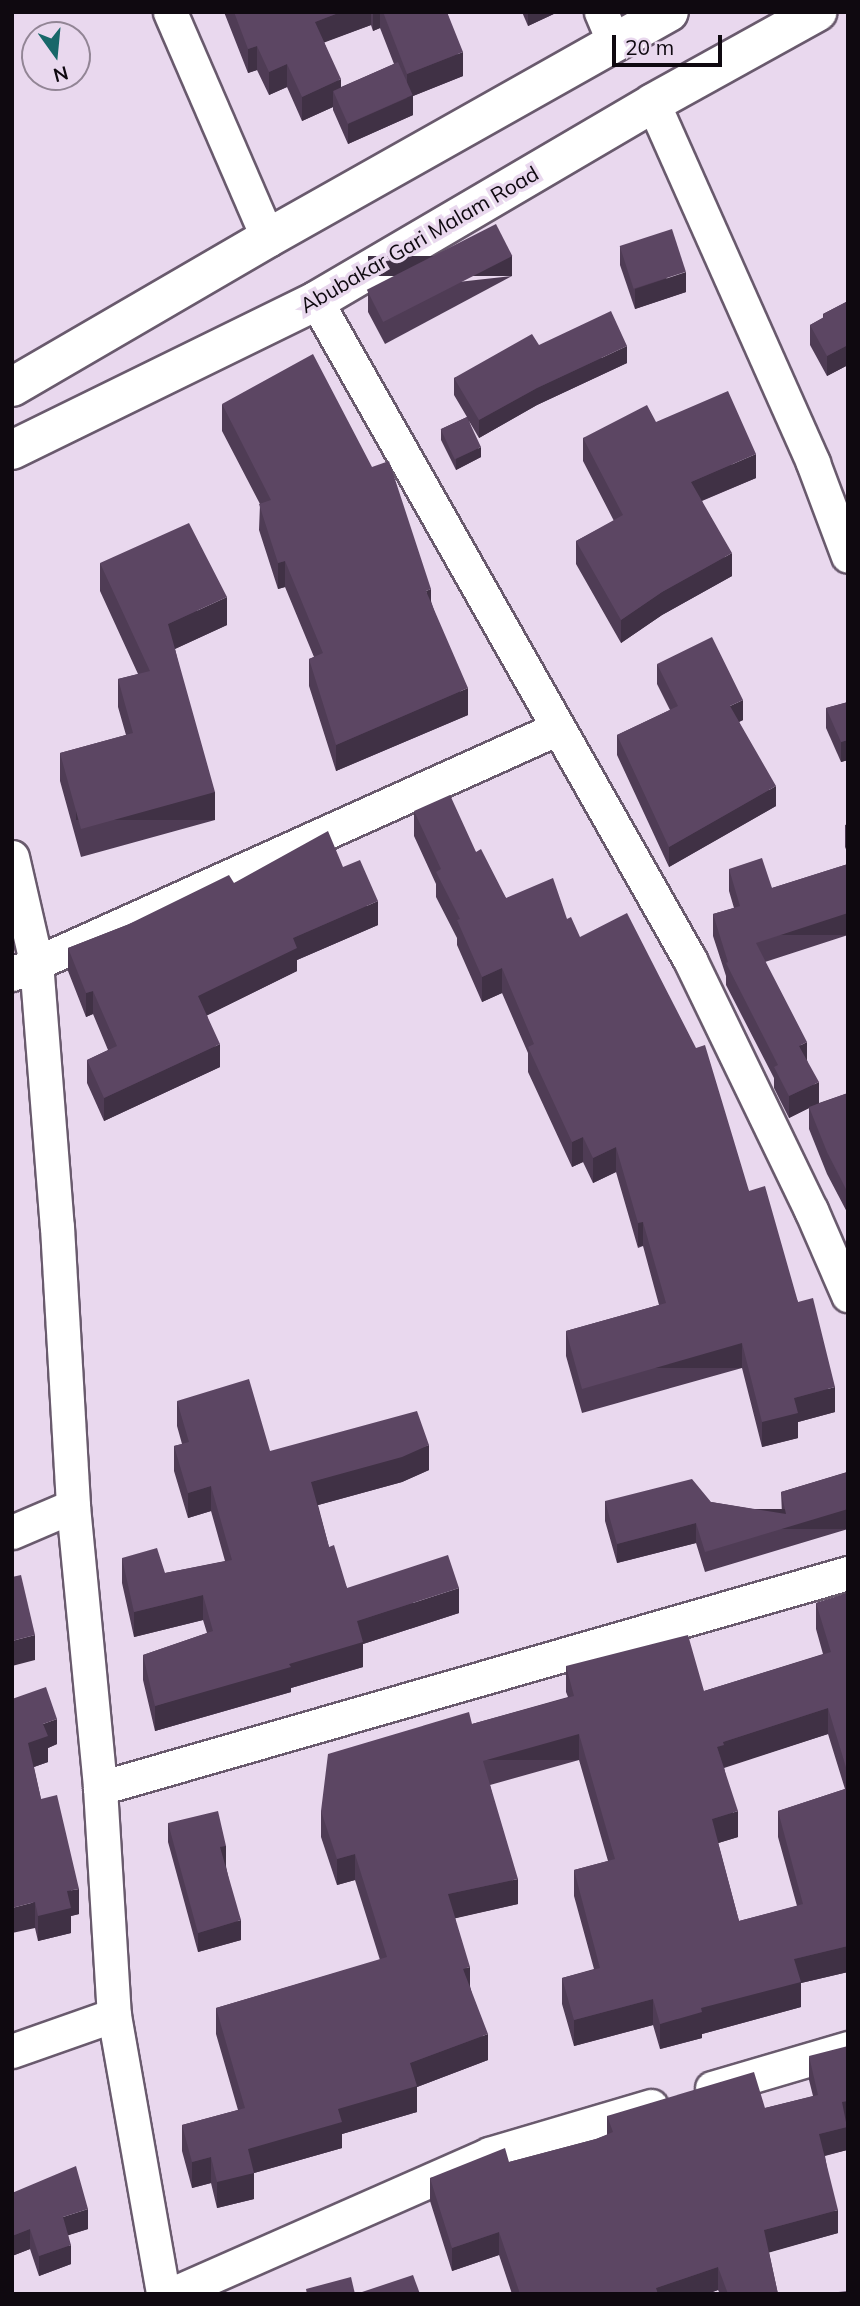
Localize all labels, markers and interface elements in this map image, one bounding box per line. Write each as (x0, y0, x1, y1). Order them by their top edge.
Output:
north arrow (21, 21, 91, 91)
scale bar (615, 21, 725, 65)
text: 20 m (625, 34, 674, 60)
text: N (51, 61, 71, 88)
street label: Abubakar Gari Malam Road (295, 160, 543, 318)

